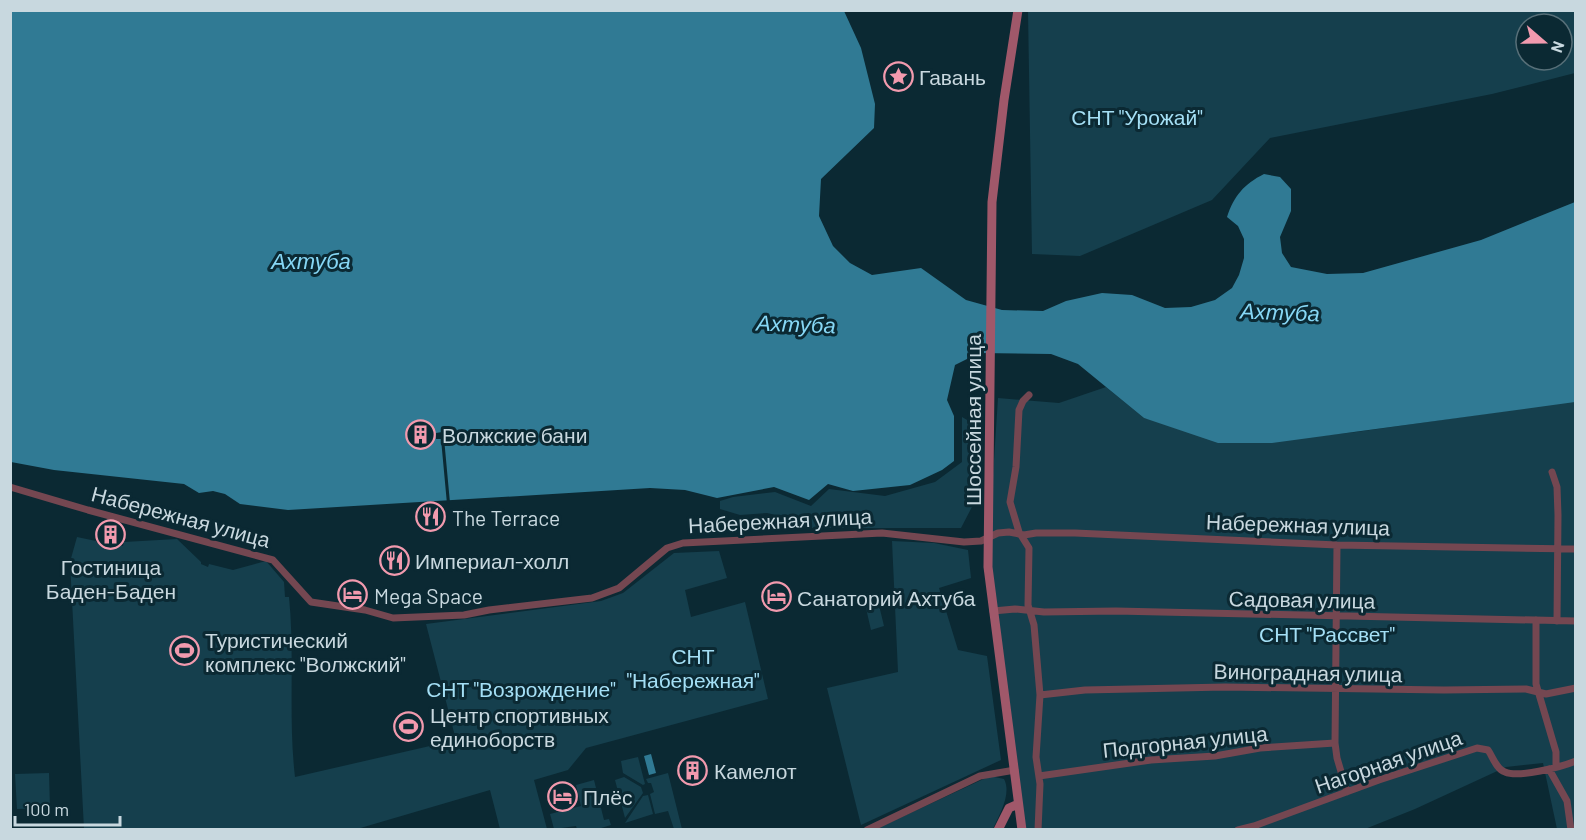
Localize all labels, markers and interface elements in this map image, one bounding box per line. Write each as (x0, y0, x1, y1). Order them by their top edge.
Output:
north arrow (1514, 12, 1574, 72)
text: N (1548, 39, 1569, 56)
place icon: Гавань (882, 60, 914, 92)
place label: Гавань (919, 64, 986, 89)
park label: СНТ "Урожай" (1071, 104, 1203, 129)
water label: Ахтуба (269, 247, 351, 274)
water label: Ахтуба (1238, 297, 1320, 326)
water label: Ахтуба (754, 309, 836, 338)
street label: Шоссейная улица (960, 334, 985, 506)
building icon: Волжские бани (405, 418, 437, 450)
place label: Волжские бани (442, 422, 587, 447)
street label: Набережная улица (89, 480, 273, 552)
restaurant icon: The Terrace (415, 501, 447, 533)
street label: Набережная улица (687, 503, 873, 537)
place label: The Terrace (452, 505, 560, 530)
street label: Набережная улица (1206, 508, 1391, 540)
building icon: Гостиница Баден-Баден (95, 519, 127, 551)
restaurant icon: Империал-холл (378, 544, 410, 576)
place label: Империал-холл (415, 548, 569, 573)
place label: Гостиница Баден-Баден (46, 554, 176, 603)
hotel icon: Mega Space (337, 579, 369, 611)
hotel icon: Санаторий Ахтуба (760, 581, 792, 613)
place label: Mega Space (374, 583, 483, 608)
place label: Санаторий Ахтуба (797, 585, 976, 610)
street label: Садовая улица (1228, 585, 1376, 613)
park label: СНТ "Рассвет" (1259, 621, 1395, 646)
place label: Туристический комплекс "Волжский" (205, 627, 406, 676)
sports icon: Туристический комплекс "Волжский" (168, 635, 200, 667)
park label: СНТ "Набережная" (626, 643, 760, 692)
street label: Виноградная улица (1213, 658, 1403, 686)
park label: СНТ "Возрождение" (426, 676, 616, 701)
place label: Центр спортивных единоборств (430, 702, 609, 751)
sports icon: Центр спортивных единоборств (393, 710, 425, 742)
street label: Подгорная улица (1101, 720, 1269, 762)
street label: Нагорная улица (1311, 724, 1465, 798)
building icon: Камелот (677, 754, 709, 786)
place label: Камелот (714, 758, 797, 783)
hotel icon: Плёс (546, 780, 578, 812)
place label: Плёс (583, 784, 633, 809)
scale bar (15, 789, 120, 827)
text: 100 m (24, 798, 69, 820)

